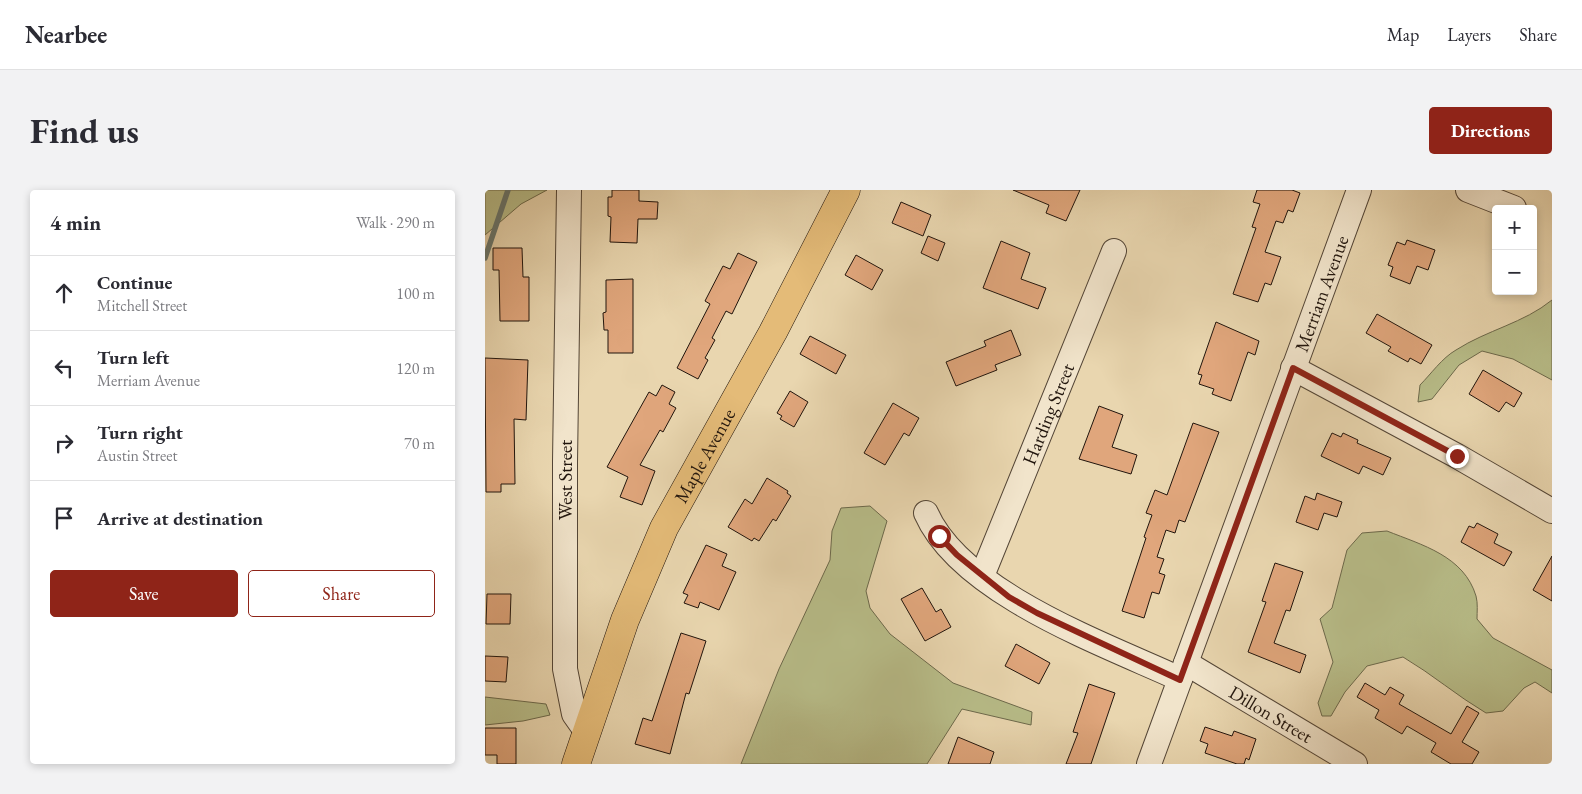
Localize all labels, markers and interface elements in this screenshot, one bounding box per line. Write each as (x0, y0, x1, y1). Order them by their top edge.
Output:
text: Nearbee (25, 19, 107, 50)
text: Map (1387, 23, 1419, 46)
text: Layers (1447, 23, 1491, 46)
text: Share (1519, 23, 1557, 46)
button: Directions (1429, 107, 1552, 154)
text: Find us (30, 108, 139, 153)
map controls (1492, 205, 1537, 295)
button: + (1492, 205, 1537, 250)
text: 4 min (50, 209, 101, 236)
text: Walk · 290 m (356, 212, 435, 233)
street label: Merriam Avenue (1289, 232, 1354, 355)
button: − (1492, 250, 1537, 295)
text: Continue (97, 270, 172, 295)
icon: ahead (50, 279, 78, 307)
text: 100 m (396, 283, 435, 304)
text: Mitchell Street (97, 295, 187, 316)
text: Turn left (97, 345, 169, 370)
icon: left (50, 354, 78, 382)
text: 120 m (396, 358, 435, 379)
street label: Harding Street (1016, 359, 1080, 469)
text: Merriam Avenue (97, 370, 200, 391)
street label: Maple Avenue (668, 404, 741, 507)
text: Turn right (97, 420, 183, 445)
icon: right (50, 429, 78, 457)
text: 70 m (404, 433, 435, 454)
street label: West Street (553, 440, 578, 520)
text: Austin Street (97, 445, 177, 466)
route end (1446, 445, 1469, 468)
icon: arrive (50, 504, 78, 532)
text: Arrive at destination (97, 506, 263, 531)
route start (928, 525, 951, 548)
button: Save (50, 570, 238, 617)
button: Share (248, 570, 435, 617)
street label: Dillon Street (1224, 680, 1317, 749)

